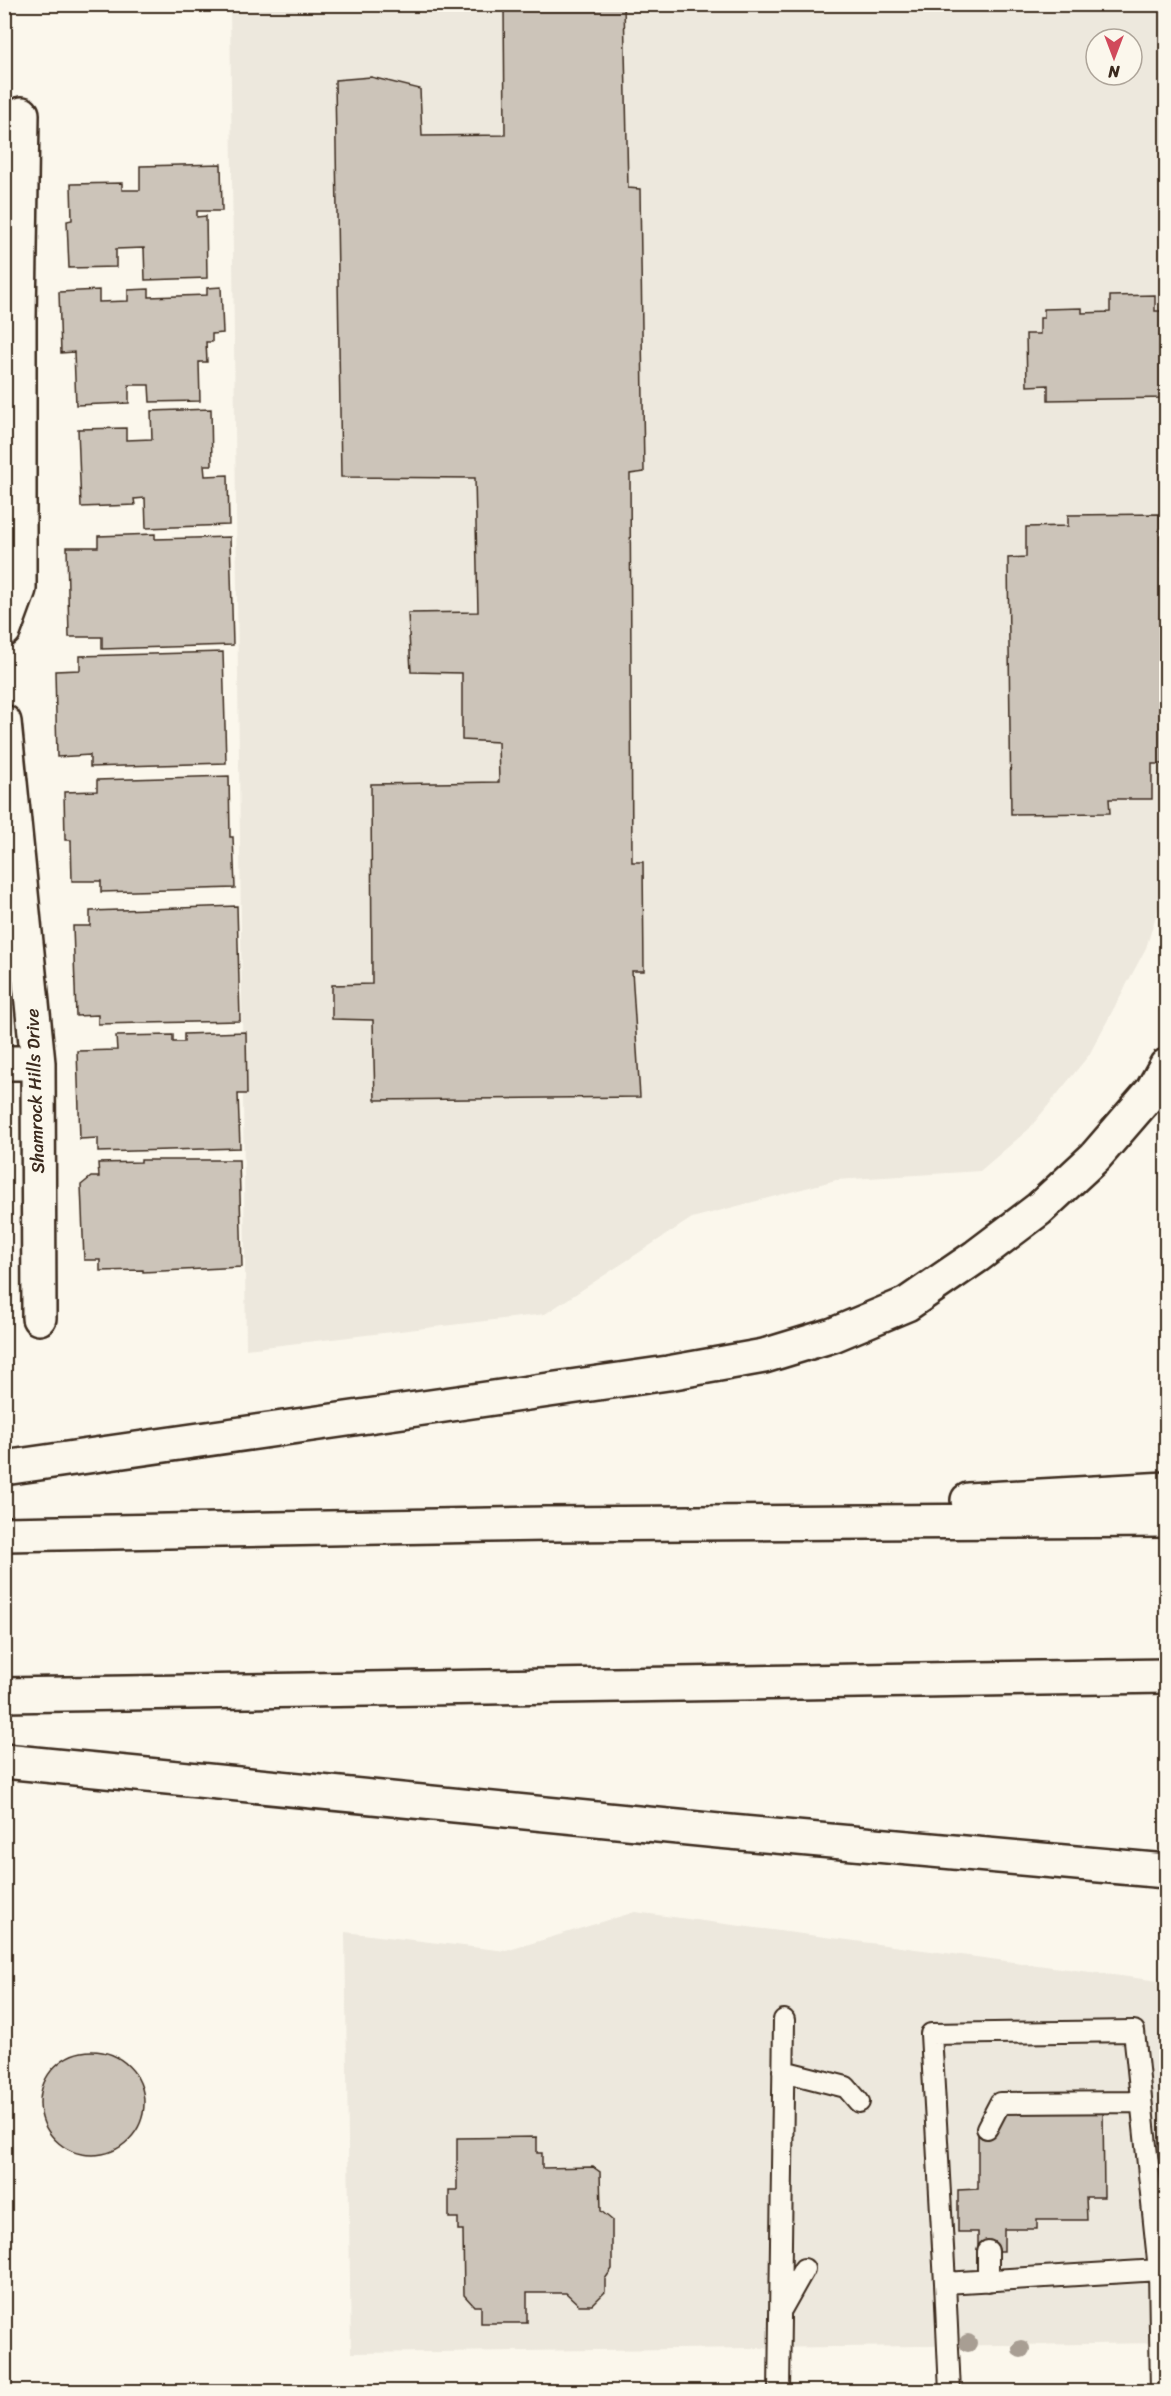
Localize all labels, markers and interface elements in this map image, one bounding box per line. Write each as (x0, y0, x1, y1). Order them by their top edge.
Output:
north arrow (1084, 27, 1144, 87)
text: N (1108, 57, 1121, 86)
street label: Shamrock Hills Drive (16, 1008, 54, 1174)

